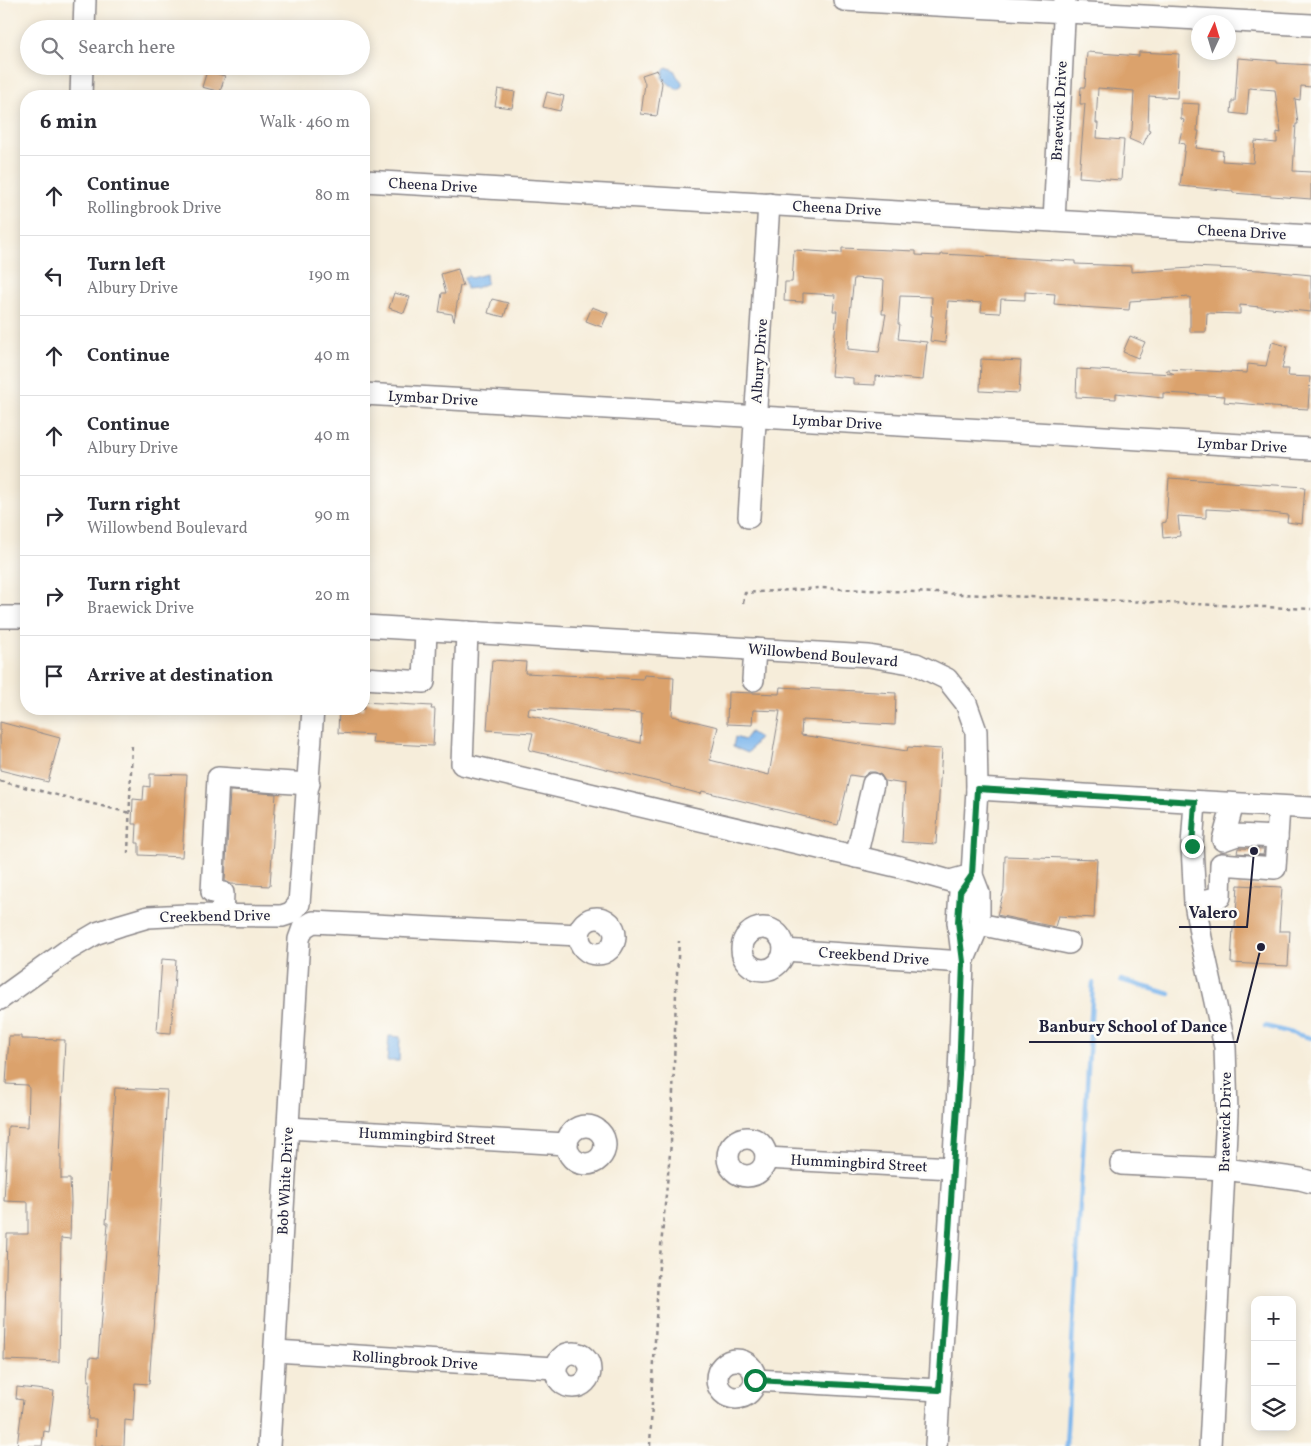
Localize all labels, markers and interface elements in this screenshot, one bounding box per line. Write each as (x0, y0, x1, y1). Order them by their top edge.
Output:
north arrow (1191, 15, 1236, 60)
search box (20, 20, 370, 75)
icon: search (38, 34, 66, 62)
text: Search here (78, 35, 175, 61)
street label: Braewick Drive (1047, 60, 1074, 162)
text: 6 min (40, 108, 97, 137)
text: Walk · 460 m (260, 112, 350, 134)
text: Continue (87, 172, 170, 198)
street label: Cheena Drive (388, 174, 478, 199)
icon: ahead (40, 182, 68, 210)
text: 80 m (315, 185, 350, 207)
street label: Cheena Drive (792, 197, 882, 222)
text: Rollingbrook Drive (87, 198, 221, 220)
street label: Cheena Drive (1197, 221, 1287, 246)
text: Turn left (87, 252, 166, 278)
icon: left (40, 262, 68, 290)
text: 190 m (308, 265, 350, 287)
text: Albury Drive (87, 278, 178, 300)
street label: Albury Drive (747, 318, 774, 404)
icon: ahead (40, 342, 68, 370)
text: Continue (87, 343, 170, 369)
text: 40 m (314, 345, 350, 367)
street label: Lymbar Drive (387, 387, 479, 412)
street label: Lymbar Drive (791, 411, 883, 436)
text: Continue (87, 412, 170, 438)
icon: ahead (40, 422, 68, 450)
text: 40 m (314, 425, 350, 447)
street label: Lymbar Drive (1196, 434, 1288, 459)
text: Albury Drive (87, 438, 178, 460)
text: Turn right (87, 492, 180, 518)
icon: right (40, 502, 68, 530)
text: 90 m (314, 505, 350, 527)
text: Willowbend Boulevard (87, 518, 248, 540)
text: Turn right (87, 572, 180, 598)
icon: right (40, 582, 68, 610)
text: 20 m (315, 585, 350, 607)
text: Braewick Drive (87, 598, 194, 620)
street label: Willowbend Boulevard (747, 639, 899, 674)
icon: arrive (40, 662, 68, 690)
text: Arrive at destination (87, 663, 273, 689)
route end (1181, 835, 1204, 858)
callout: Valero (1179, 896, 1247, 927)
text: Valero (1189, 903, 1237, 925)
street label: Creekbend Drive (159, 906, 271, 929)
street label: Creekbend Drive (818, 943, 930, 972)
callout: Banbury School of Dance (1029, 1011, 1237, 1042)
text: Banbury School of Dance (1039, 1017, 1227, 1039)
street label: Braewick Drive (1215, 1072, 1238, 1172)
street label: Hummingbird Street (358, 1123, 496, 1152)
street label: Bob White Drive (273, 1127, 300, 1236)
street label: Hummingbird Street (790, 1150, 928, 1179)
map controls (1251, 1296, 1296, 1431)
button: + (1251, 1296, 1296, 1341)
button: − (1251, 1341, 1296, 1386)
street label: Rollingbrook Drive (351, 1347, 478, 1376)
route start (744, 1369, 767, 1392)
button: layers (1251, 1386, 1296, 1431)

